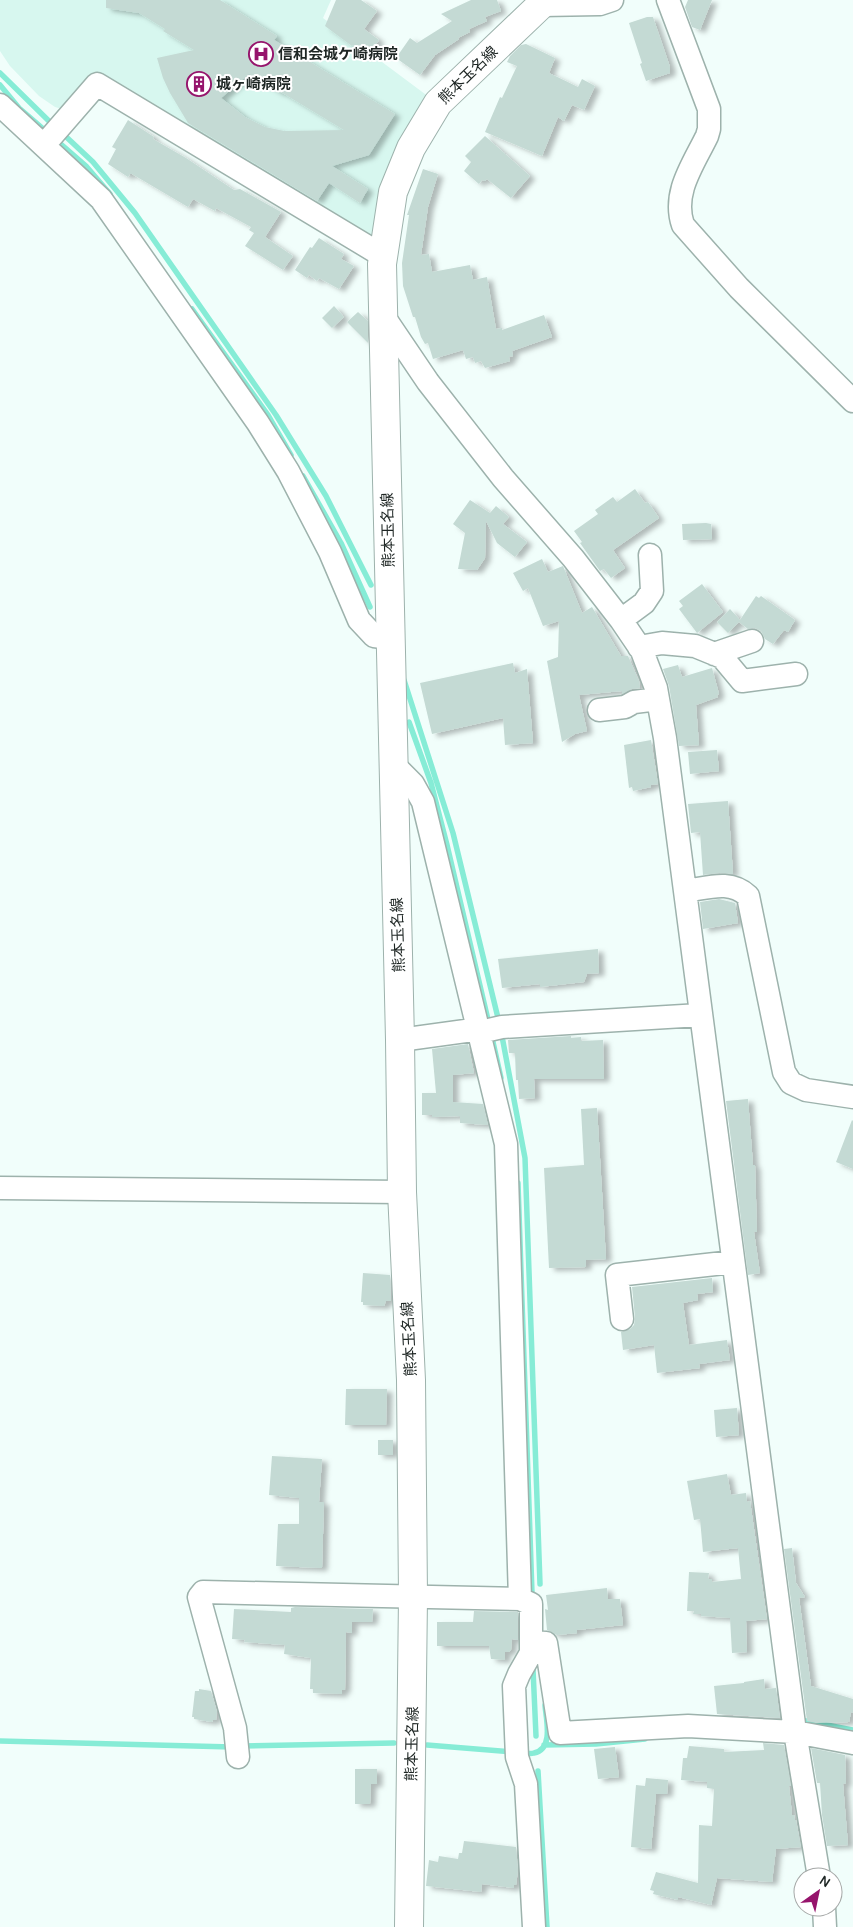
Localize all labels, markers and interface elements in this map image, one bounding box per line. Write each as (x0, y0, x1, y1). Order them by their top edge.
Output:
hospital icon: 信和会城ケ崎病院 (248, 41, 274, 67)
street label: 熊本玉名線 (435, 42, 501, 108)
place label: 信和会城ケ崎病院 (278, 45, 398, 63)
building icon: 城ヶ崎病院 (186, 71, 212, 97)
place label: 城ヶ崎病院 (216, 75, 291, 93)
street label: 熊本玉名線 (378, 492, 398, 568)
street label: 熊本玉名線 (388, 897, 408, 973)
street label: 熊本玉名線 (398, 1301, 420, 1377)
street label: 熊本玉名線 (402, 1706, 422, 1782)
north arrow (793, 1867, 843, 1917)
text: N (816, 1872, 834, 1891)

